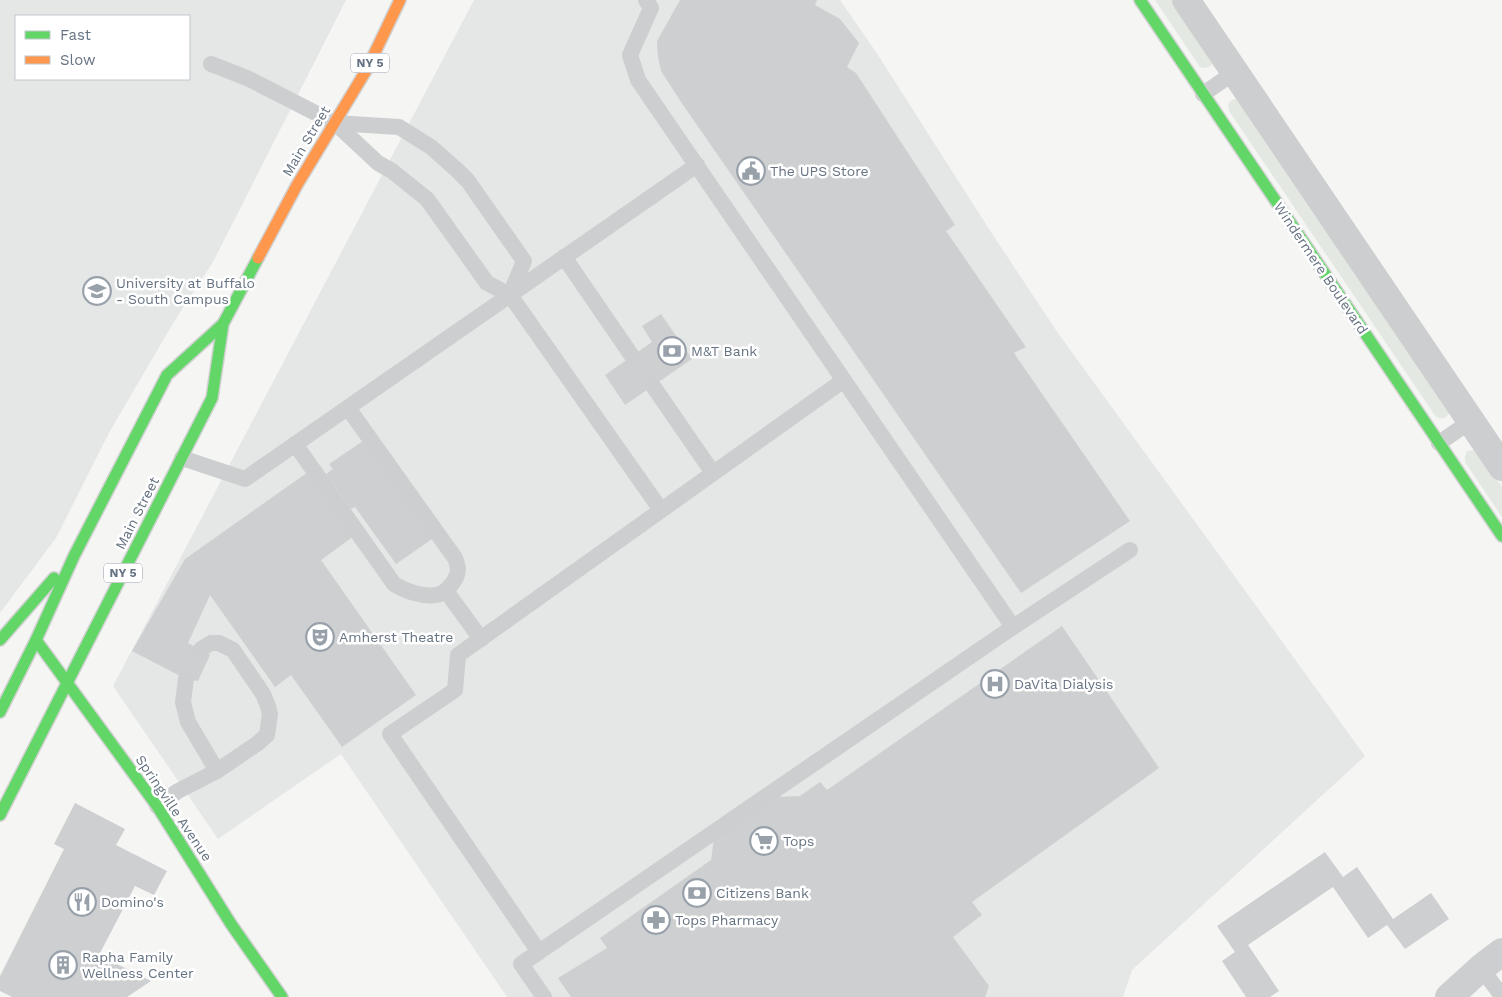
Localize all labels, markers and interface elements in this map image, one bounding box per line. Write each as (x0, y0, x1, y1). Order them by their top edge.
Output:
legend (15, 15, 190, 80)
text: Fast (60, 26, 92, 44)
text: Slow (60, 51, 96, 69)
road number: NY 5 (351, 54, 389, 72)
street label: Main Street (279, 103, 333, 179)
public building icon: The UPS Store (736, 156, 766, 186)
place label: The UPS Store (770, 163, 869, 179)
street label: Windermere Boulevard (1271, 199, 1371, 337)
place label: University at Buffalo - South Campus (116, 275, 255, 307)
school or university icon: University at Buffalo - South Campus (82, 276, 112, 306)
bank icon: M&T Bank (657, 336, 687, 366)
place label: M&T Bank (691, 343, 757, 359)
street label: Main Street (112, 474, 162, 552)
road number: NY 5 (104, 564, 142, 582)
theatre icon: Amherst Theatre (305, 622, 335, 652)
place label: Amherst Theatre (339, 629, 453, 645)
hospital icon: DaVita Dialysis (980, 669, 1010, 699)
place label: DaVita Dialysis (1014, 676, 1113, 692)
street label: Springville Avenue (133, 752, 215, 864)
supermarket icon: Tops (749, 826, 779, 856)
place label: Tops (783, 833, 814, 849)
bank icon: Citizens Bank (682, 878, 712, 908)
place label: Citizens Bank (716, 885, 809, 901)
restaurant icon: Domino's (67, 887, 97, 917)
place label: Domino's (101, 894, 164, 910)
pharmacy icon: Tops Pharmacy (641, 905, 671, 935)
place label: Tops Pharmacy (675, 912, 779, 928)
place label: Rapha Family Wellness Center (82, 949, 194, 981)
building icon: Rapha Family Wellness Center (48, 950, 78, 980)

